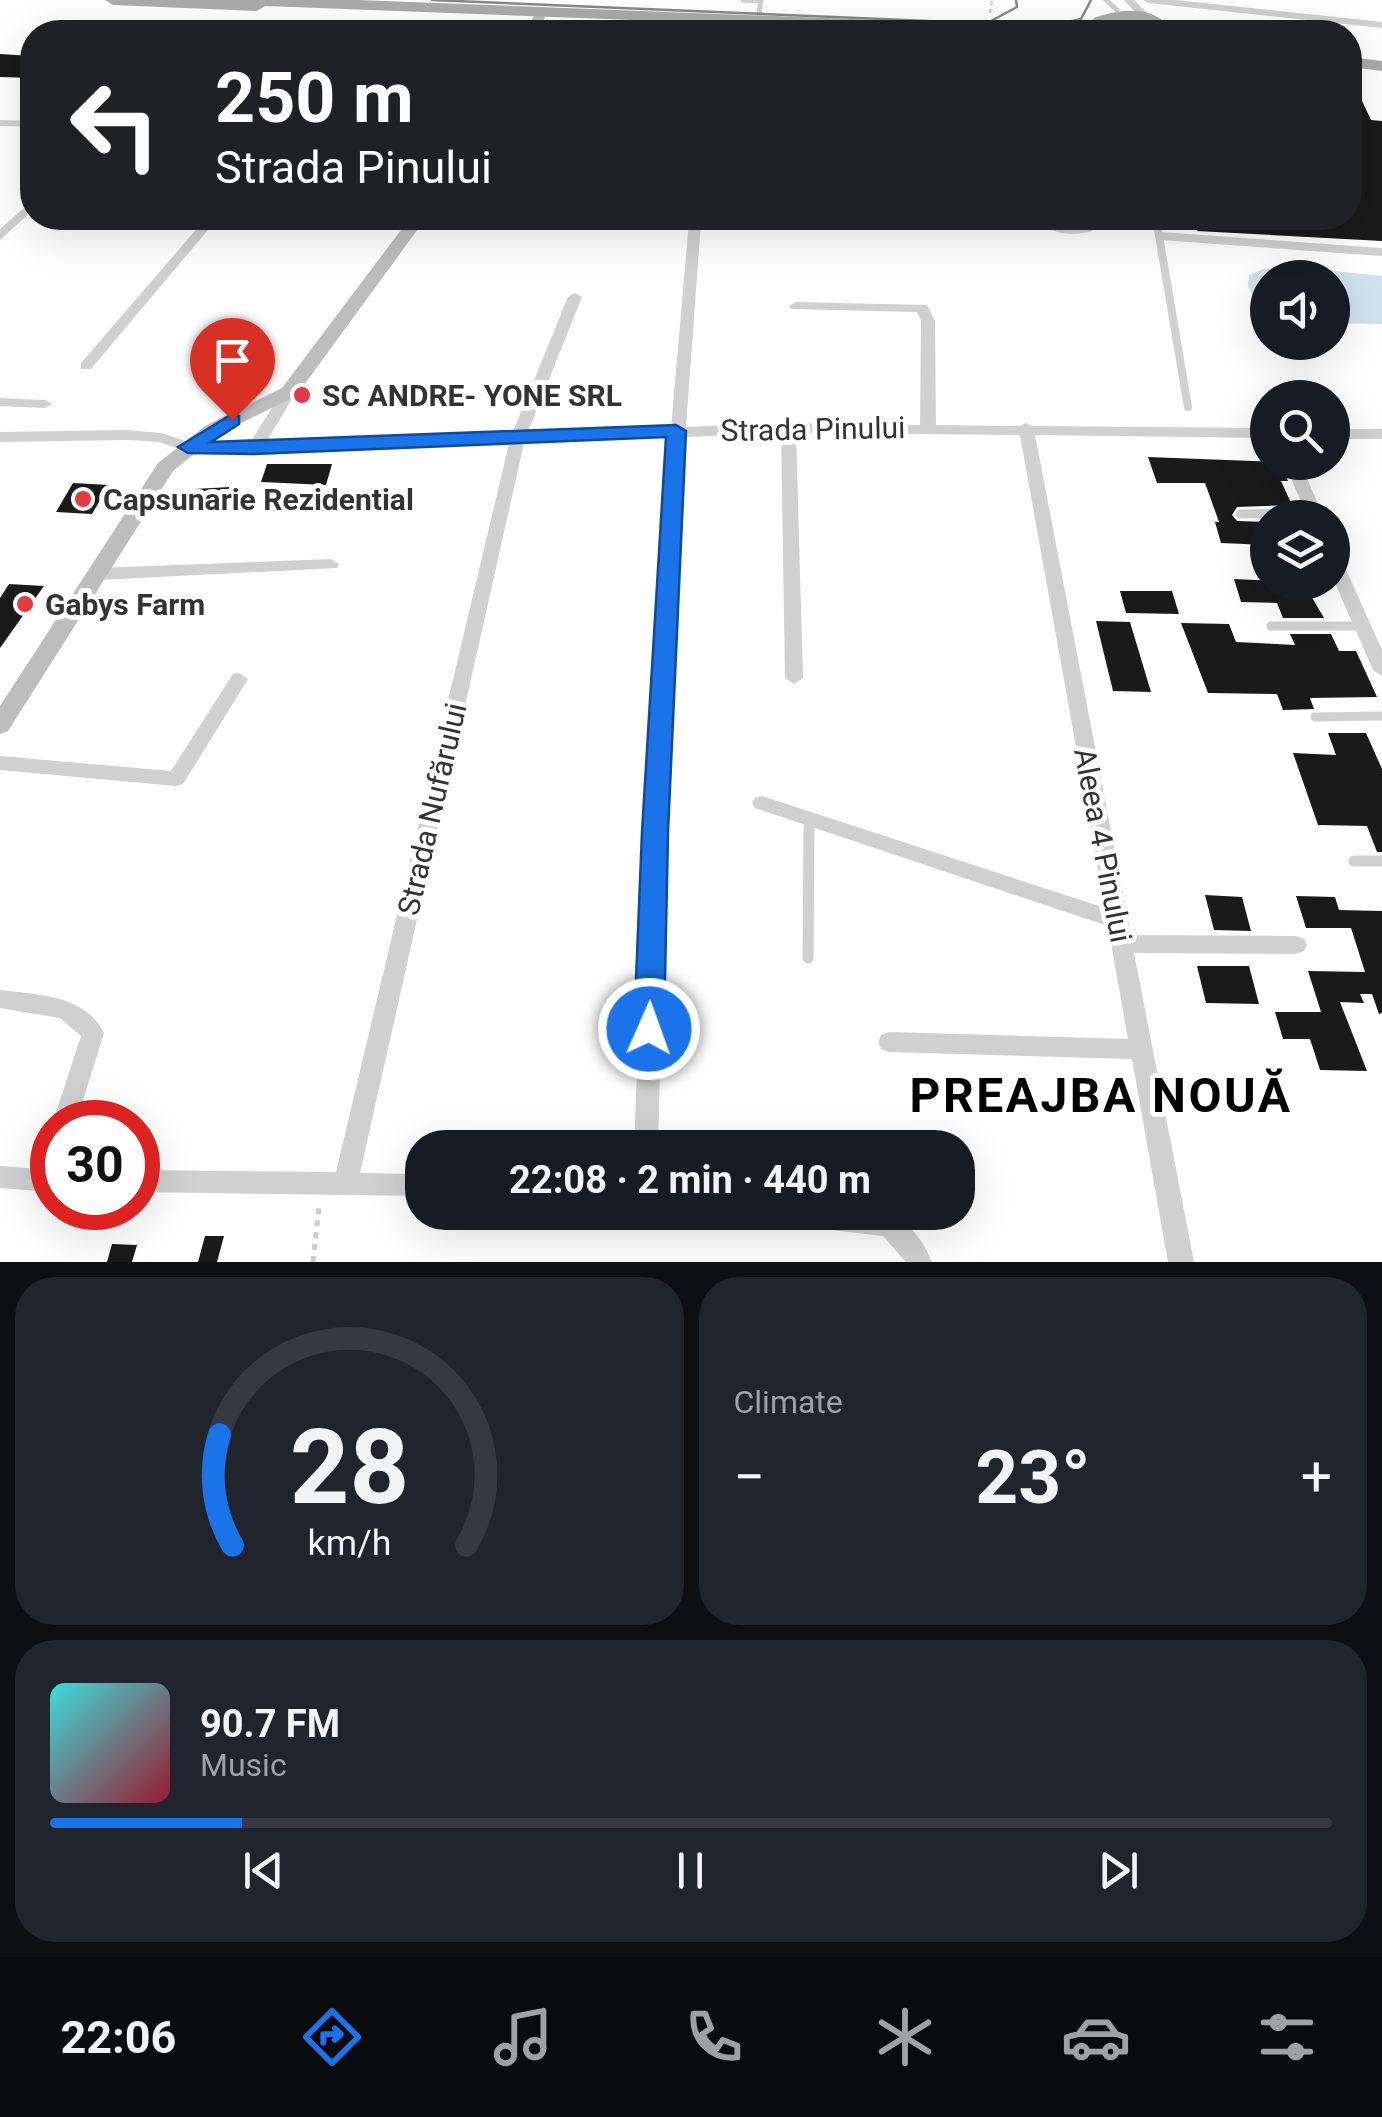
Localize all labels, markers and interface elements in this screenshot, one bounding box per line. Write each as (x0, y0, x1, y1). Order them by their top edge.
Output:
text: 250 m (215, 57, 414, 139)
icon: left (50, 60, 180, 190)
text: Strada Pinului (215, 141, 492, 194)
map controls (1250, 260, 1350, 600)
button: sound (1250, 260, 1350, 360)
pin (190, 318, 275, 421)
icon: arrive (205, 333, 260, 388)
place label: SC ANDRE- YONE SRL (322, 378, 622, 413)
button: search (1250, 380, 1350, 480)
marker: SC ANDRE- YONE SRL (291, 384, 313, 406)
street label: Strada Pinului (720, 410, 906, 448)
place label: Capsunarie Rezidential (103, 482, 414, 517)
marker: Capsunarie Rezidential (72, 488, 94, 510)
button: layers (1250, 500, 1350, 600)
place label: Gabys Farm (45, 587, 205, 622)
marker: Gabys Farm (14, 593, 36, 615)
street label: Strada Nufărului (391, 699, 473, 919)
street label: Aleea 4 Pinului (1067, 745, 1139, 945)
position arrow (597, 977, 701, 1081)
district label: PREAJBA NOUĂ (910, 1067, 1292, 1124)
speed limit sign: 30 (30, 1100, 160, 1230)
text: 22:08 · 2 min · 440 m (509, 1158, 871, 1202)
text: Climate (734, 1383, 843, 1421)
text: 28 (290, 1407, 409, 1528)
text: 23° (975, 1433, 1091, 1521)
text: − (734, 1445, 765, 1509)
text: + (1301, 1445, 1332, 1509)
text: km/h (307, 1522, 391, 1564)
text: 90.7 FM (200, 1702, 340, 1746)
text: Music (200, 1746, 287, 1784)
icon: previous (236, 1843, 291, 1898)
icon: pause (663, 1843, 718, 1898)
icon: next (1091, 1843, 1146, 1898)
icon: directions (297, 2002, 367, 2072)
icon: music (488, 2002, 558, 2072)
icon: phone (679, 2002, 749, 2072)
icon: climate (870, 2002, 940, 2072)
icon: car (1061, 2002, 1131, 2072)
icon: filters (1252, 2002, 1322, 2072)
text: 22:06 (60, 2011, 176, 2064)

